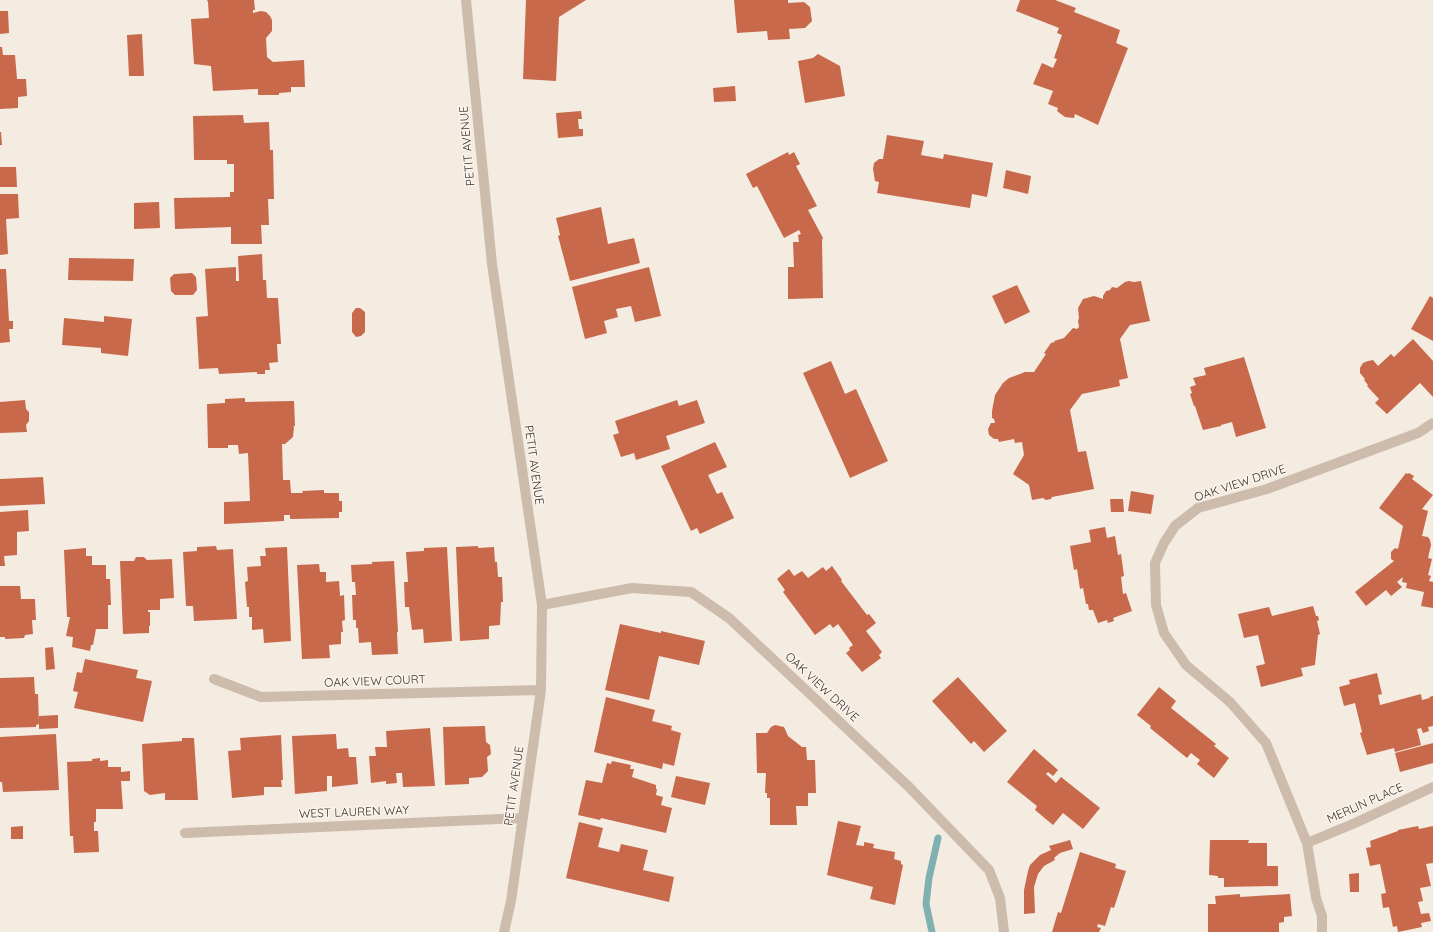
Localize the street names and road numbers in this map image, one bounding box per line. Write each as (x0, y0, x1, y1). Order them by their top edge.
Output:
street label: PETIT AVENUE (456, 105, 477, 187)
street label: PETIT AVENUE (521, 424, 548, 506)
street label: OAK VIEW DRIVE (1192, 461, 1288, 504)
street label: OAK VIEW DRIVE (782, 649, 862, 725)
street label: OAK VIEW COURT (324, 671, 426, 690)
street label: PETIT AVENUE (500, 745, 527, 827)
street label: MERLIN PLACE (1324, 779, 1405, 826)
street label: WEST LAUREN WAY (299, 802, 410, 821)

